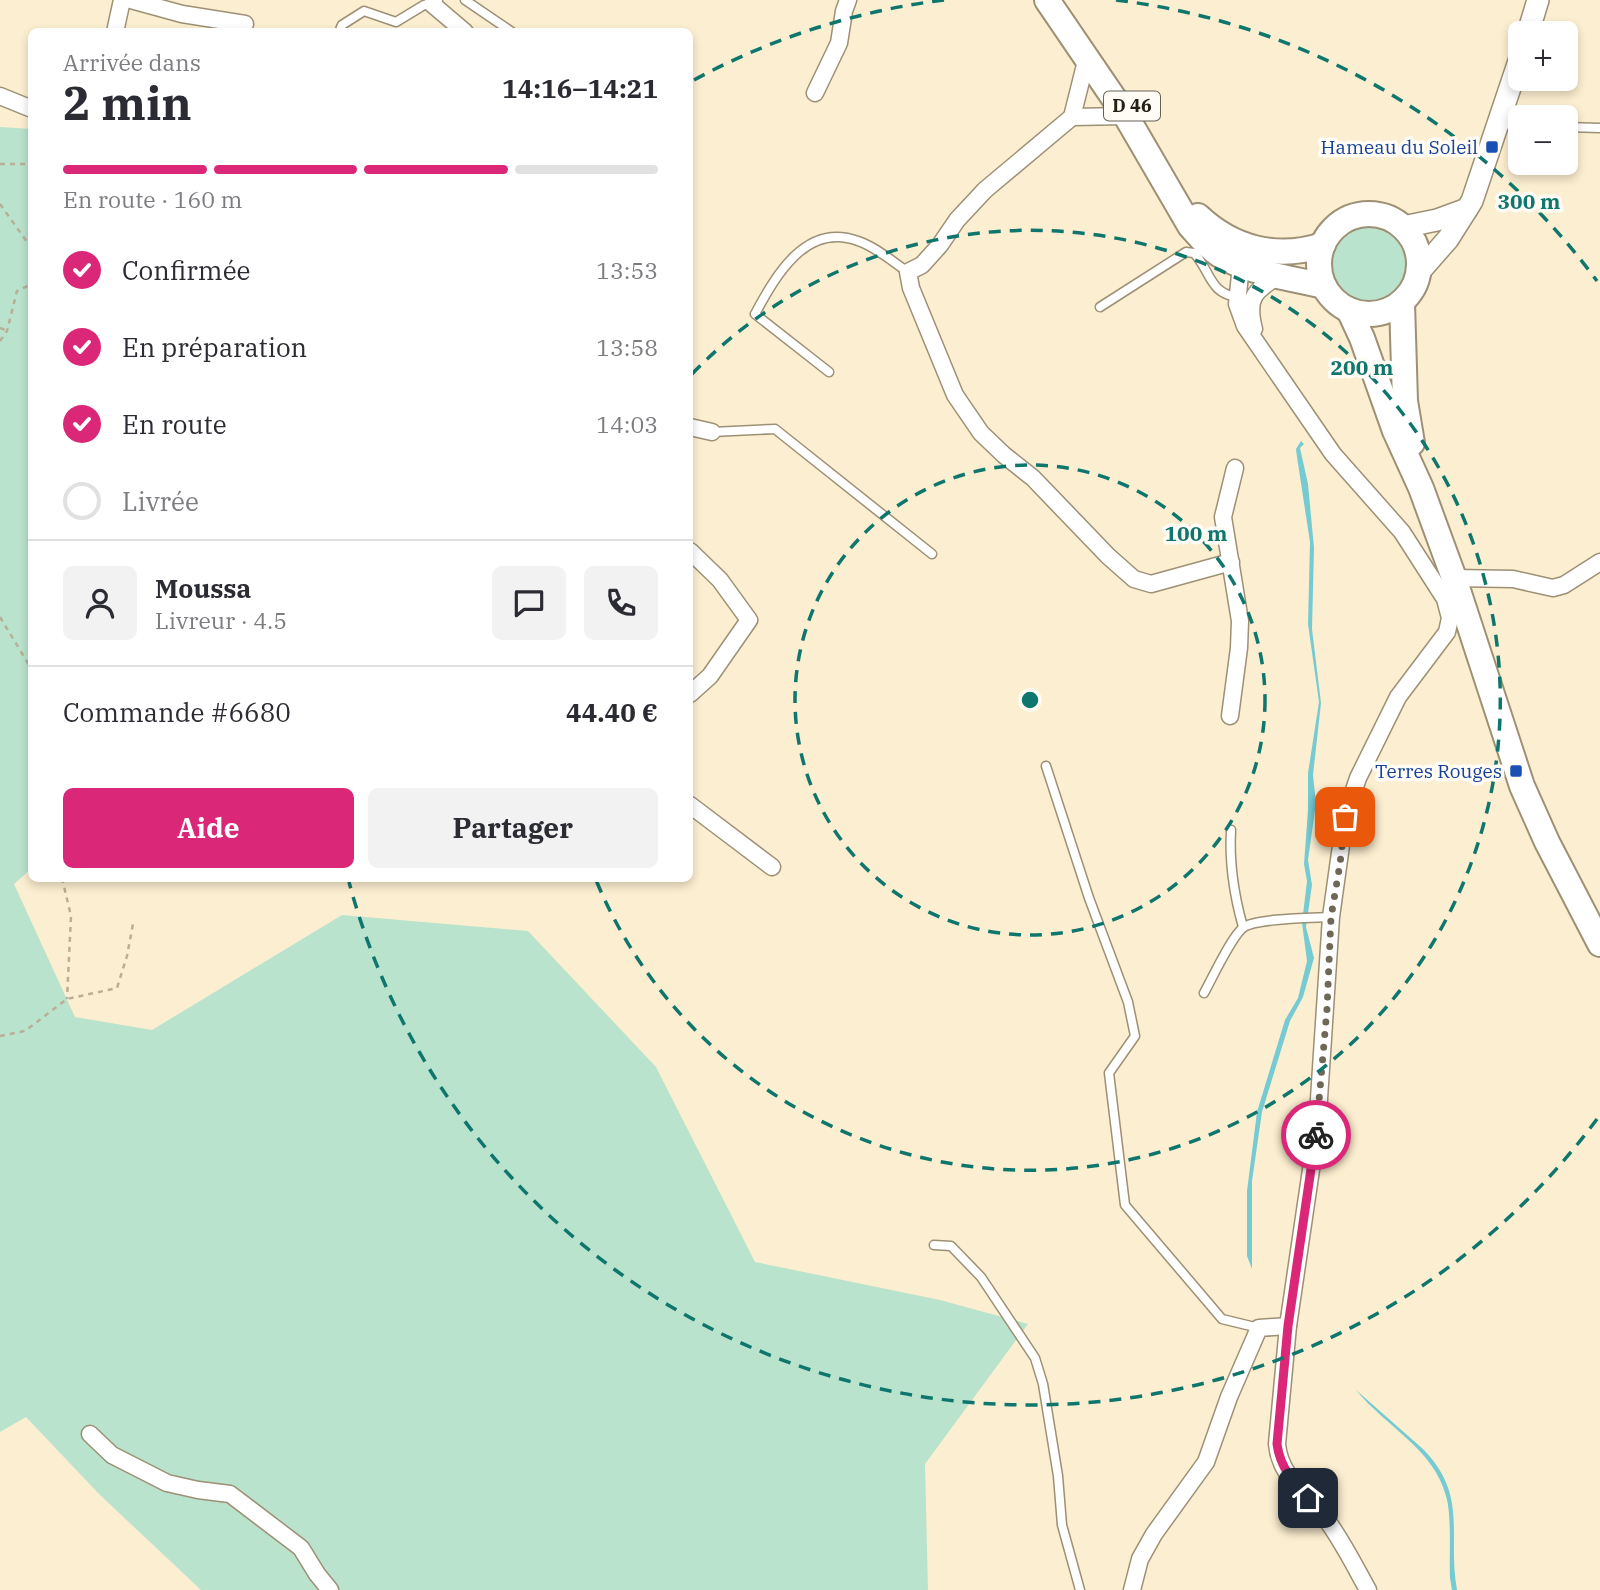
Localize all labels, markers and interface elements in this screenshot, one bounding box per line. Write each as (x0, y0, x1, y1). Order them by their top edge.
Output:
map controls (1508, 21, 1578, 175)
button: + (1508, 21, 1578, 91)
text: Arrivée dans (63, 47, 201, 77)
text: 14:16–14:21 (502, 71, 658, 105)
text: 2 min (63, 73, 192, 133)
road number: D 46 (1104, 92, 1160, 120)
button: − (1508, 105, 1578, 175)
place label: Hameau du Soleil (1321, 135, 1478, 159)
marker: Hameau du Soleil (1484, 139, 1500, 155)
text: En route · 160 m (63, 184, 242, 214)
text: 300 m (1497, 187, 1561, 215)
icon: check (63, 251, 101, 289)
text: Confirmée (122, 253, 251, 287)
text: 13:53 (596, 255, 658, 285)
icon: check (63, 328, 101, 366)
text: En préparation (122, 330, 307, 364)
text: 13:58 (596, 332, 658, 362)
text: 200 m (1330, 353, 1394, 381)
icon: check (63, 405, 101, 443)
text: En route (122, 407, 227, 441)
text: 14:03 (596, 409, 658, 439)
text: Livrée (122, 484, 199, 518)
text: 100 m (1164, 519, 1228, 547)
button: person (63, 566, 137, 640)
button: chat (492, 566, 566, 640)
button: phone (584, 566, 658, 640)
text: Moussa (155, 571, 251, 605)
text: Livreur · 4.5 (155, 605, 287, 635)
centre of rings (1018, 688, 1042, 712)
text: Commande #6680 (63, 695, 291, 729)
text: 44.40 € (566, 695, 658, 729)
place label: Terres Rouges (1375, 759, 1502, 783)
marker: Terres Rouges (1508, 763, 1524, 779)
pin (1315, 787, 1375, 847)
button: Aide (63, 788, 354, 868)
button: Partager (368, 788, 658, 868)
icon: bag (1326, 798, 1364, 836)
courier (1281, 1100, 1351, 1170)
icon: bike (1297, 1116, 1335, 1154)
pin (1278, 1468, 1338, 1528)
icon: home (1289, 1479, 1327, 1517)

